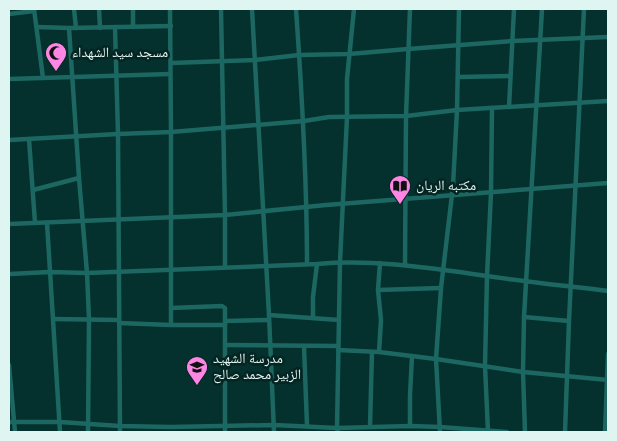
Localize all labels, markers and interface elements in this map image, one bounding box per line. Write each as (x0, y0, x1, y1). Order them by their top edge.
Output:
mosque icon: مسجد سيد الشهداء (44, 41, 68, 72)
place label: مسجد سيد الشهداء (72, 45, 168, 62)
library icon: مكتبه الريان (388, 174, 412, 205)
place label: مكتبه الريان (416, 178, 476, 195)
place label: مدرسة الشهيد الزبير محمد صالح (213, 351, 301, 384)
school or university icon: مدرسة الشهيد الزبير محمد صالح (185, 355, 209, 386)

